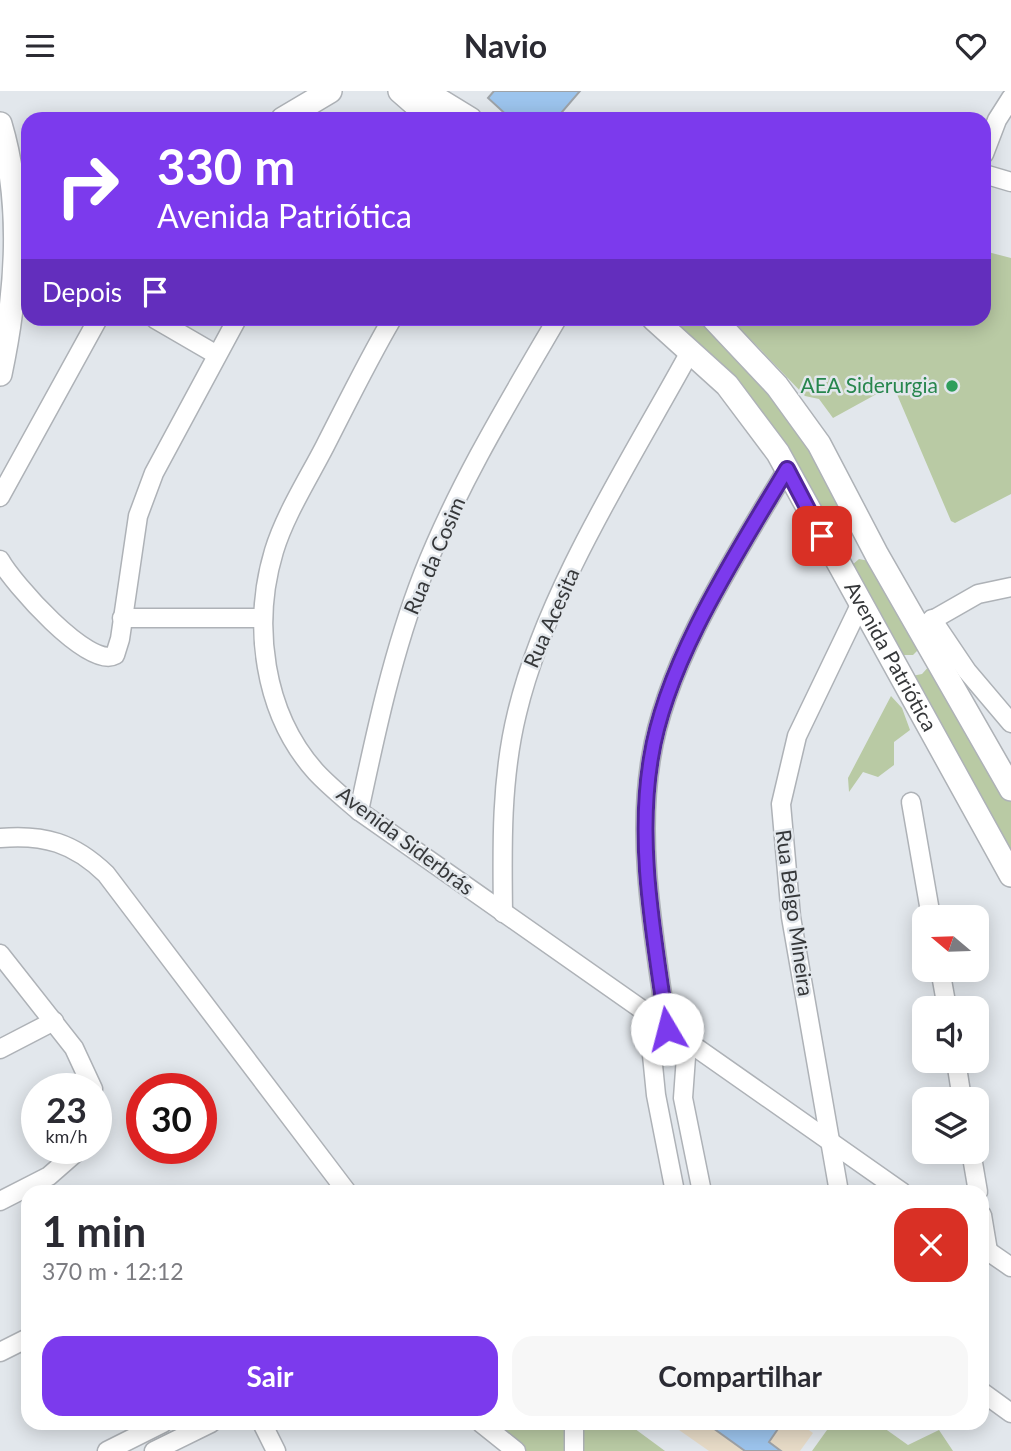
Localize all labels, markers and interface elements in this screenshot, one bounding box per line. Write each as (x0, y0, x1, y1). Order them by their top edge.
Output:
text: Navio (464, 26, 547, 65)
icon: menu (21, 27, 59, 65)
icon: heart (952, 27, 990, 65)
text: 330 m (157, 137, 295, 195)
icon: right (42, 140, 133, 231)
text: Avenida Patriótica (157, 196, 412, 235)
icon: arrive (136, 273, 174, 311)
text: Depois (42, 276, 122, 308)
place label: AEA Siderurgia (800, 372, 938, 397)
marker: AEA Siderurgia (944, 378, 960, 394)
street label: Rua da Cosim (398, 493, 470, 618)
pin (792, 506, 852, 566)
icon: arrive (803, 517, 841, 555)
street label: Rua Acesita (518, 564, 584, 671)
street label: Avenida Patriótica (840, 577, 943, 735)
street label: Avenida Siderbrás (333, 780, 479, 899)
street label: Rua Belgo Mineira (771, 828, 820, 998)
north arrow (912, 905, 989, 982)
map controls (912, 905, 989, 1164)
position arrow (630, 992, 704, 1066)
button: sound (912, 996, 989, 1073)
speed limit sign: 30 (126, 1073, 217, 1164)
button: layers (912, 1087, 989, 1164)
text: 23 (46, 1088, 87, 1130)
text: km/h (45, 1125, 88, 1147)
text: 1 min (42, 1206, 146, 1256)
button: close (894, 1208, 968, 1282)
text: 370 m · 12:12 (42, 1257, 184, 1285)
button: Sair (42, 1336, 498, 1416)
button: Compartilhar (512, 1336, 968, 1416)

